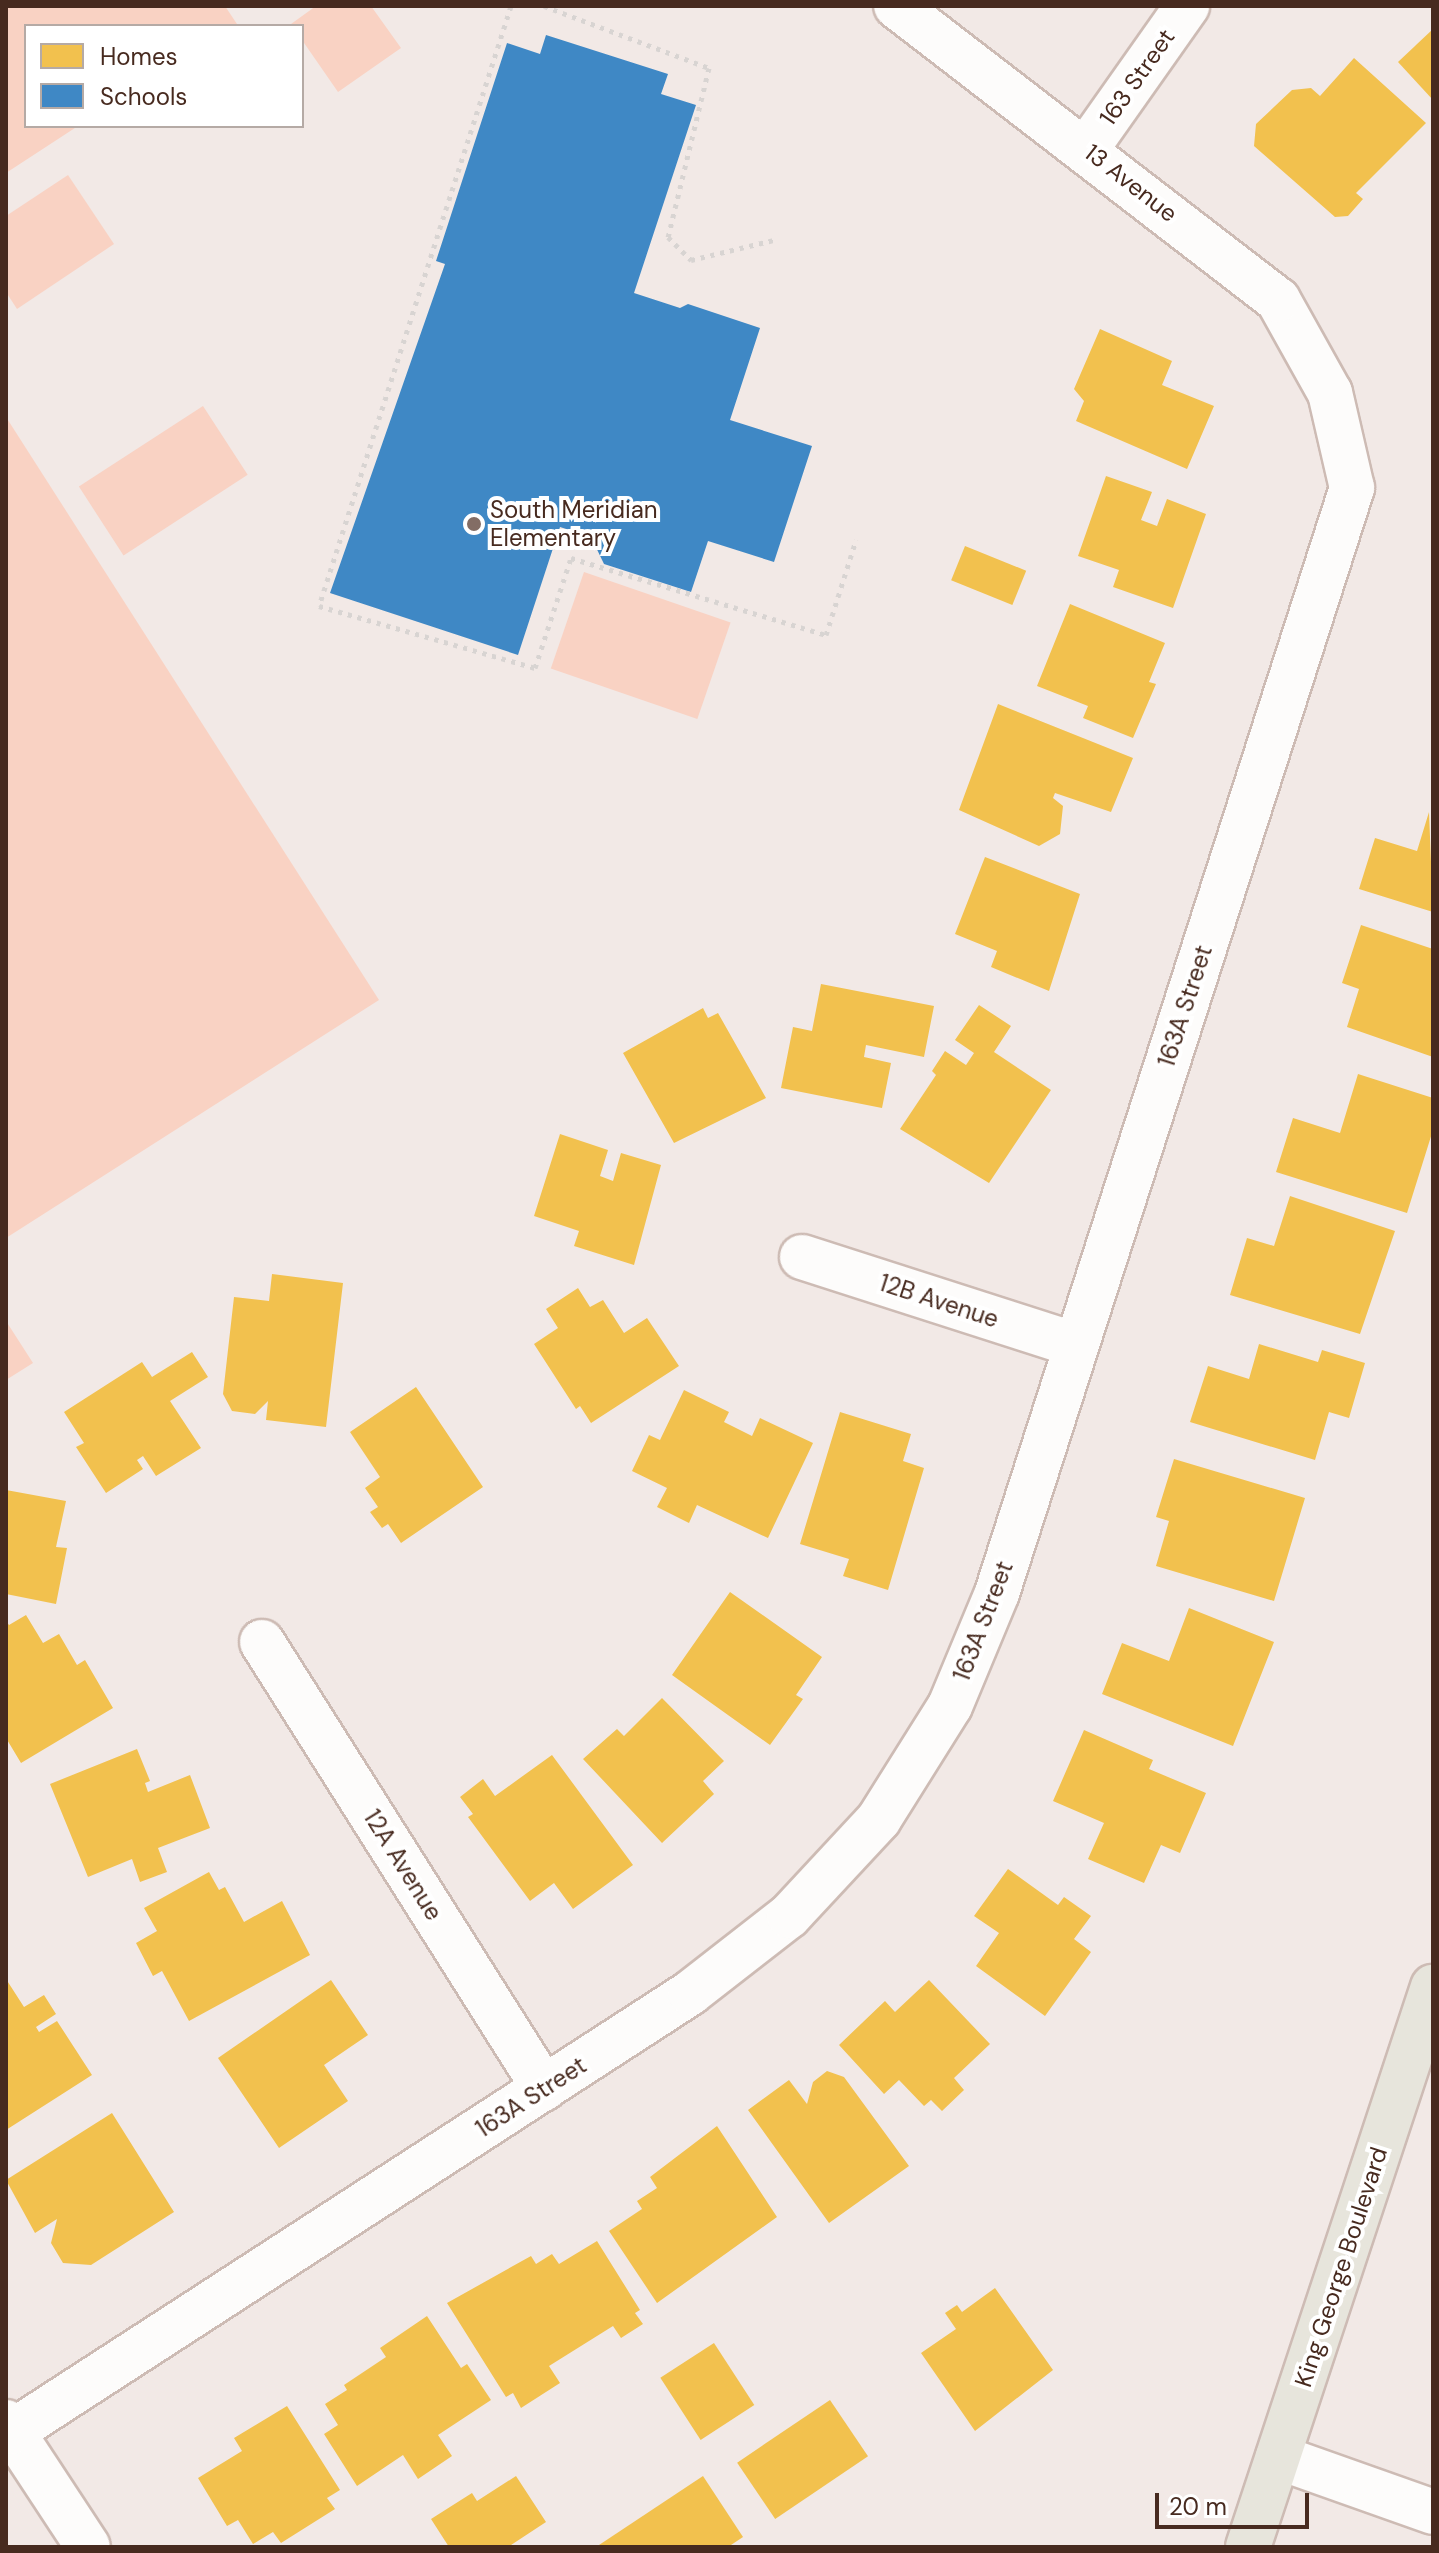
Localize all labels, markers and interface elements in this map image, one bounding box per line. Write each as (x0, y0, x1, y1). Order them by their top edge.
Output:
street label: 163 Street (1093, 23, 1181, 131)
legend (24, 24, 304, 128)
text: Homes (100, 41, 178, 72)
text: Schools (100, 81, 187, 112)
street label: 13 Avenue (1079, 138, 1183, 228)
place label: South Meridian Elementary (490, 496, 658, 552)
marker: South Meridian Elementary (465, 515, 483, 533)
street label: 163A Street (1152, 942, 1218, 1070)
street label: 12B Avenue (876, 1268, 1002, 1334)
street label: 163A Street (947, 1557, 1019, 1685)
street label: 12A Avenue (358, 1804, 448, 1926)
street label: 163A Street (470, 2051, 592, 2143)
street label: King George Boulevard (1289, 2143, 1393, 2391)
scale bar (1159, 2477, 1313, 2527)
text: 20 m (1169, 2491, 1227, 2522)

